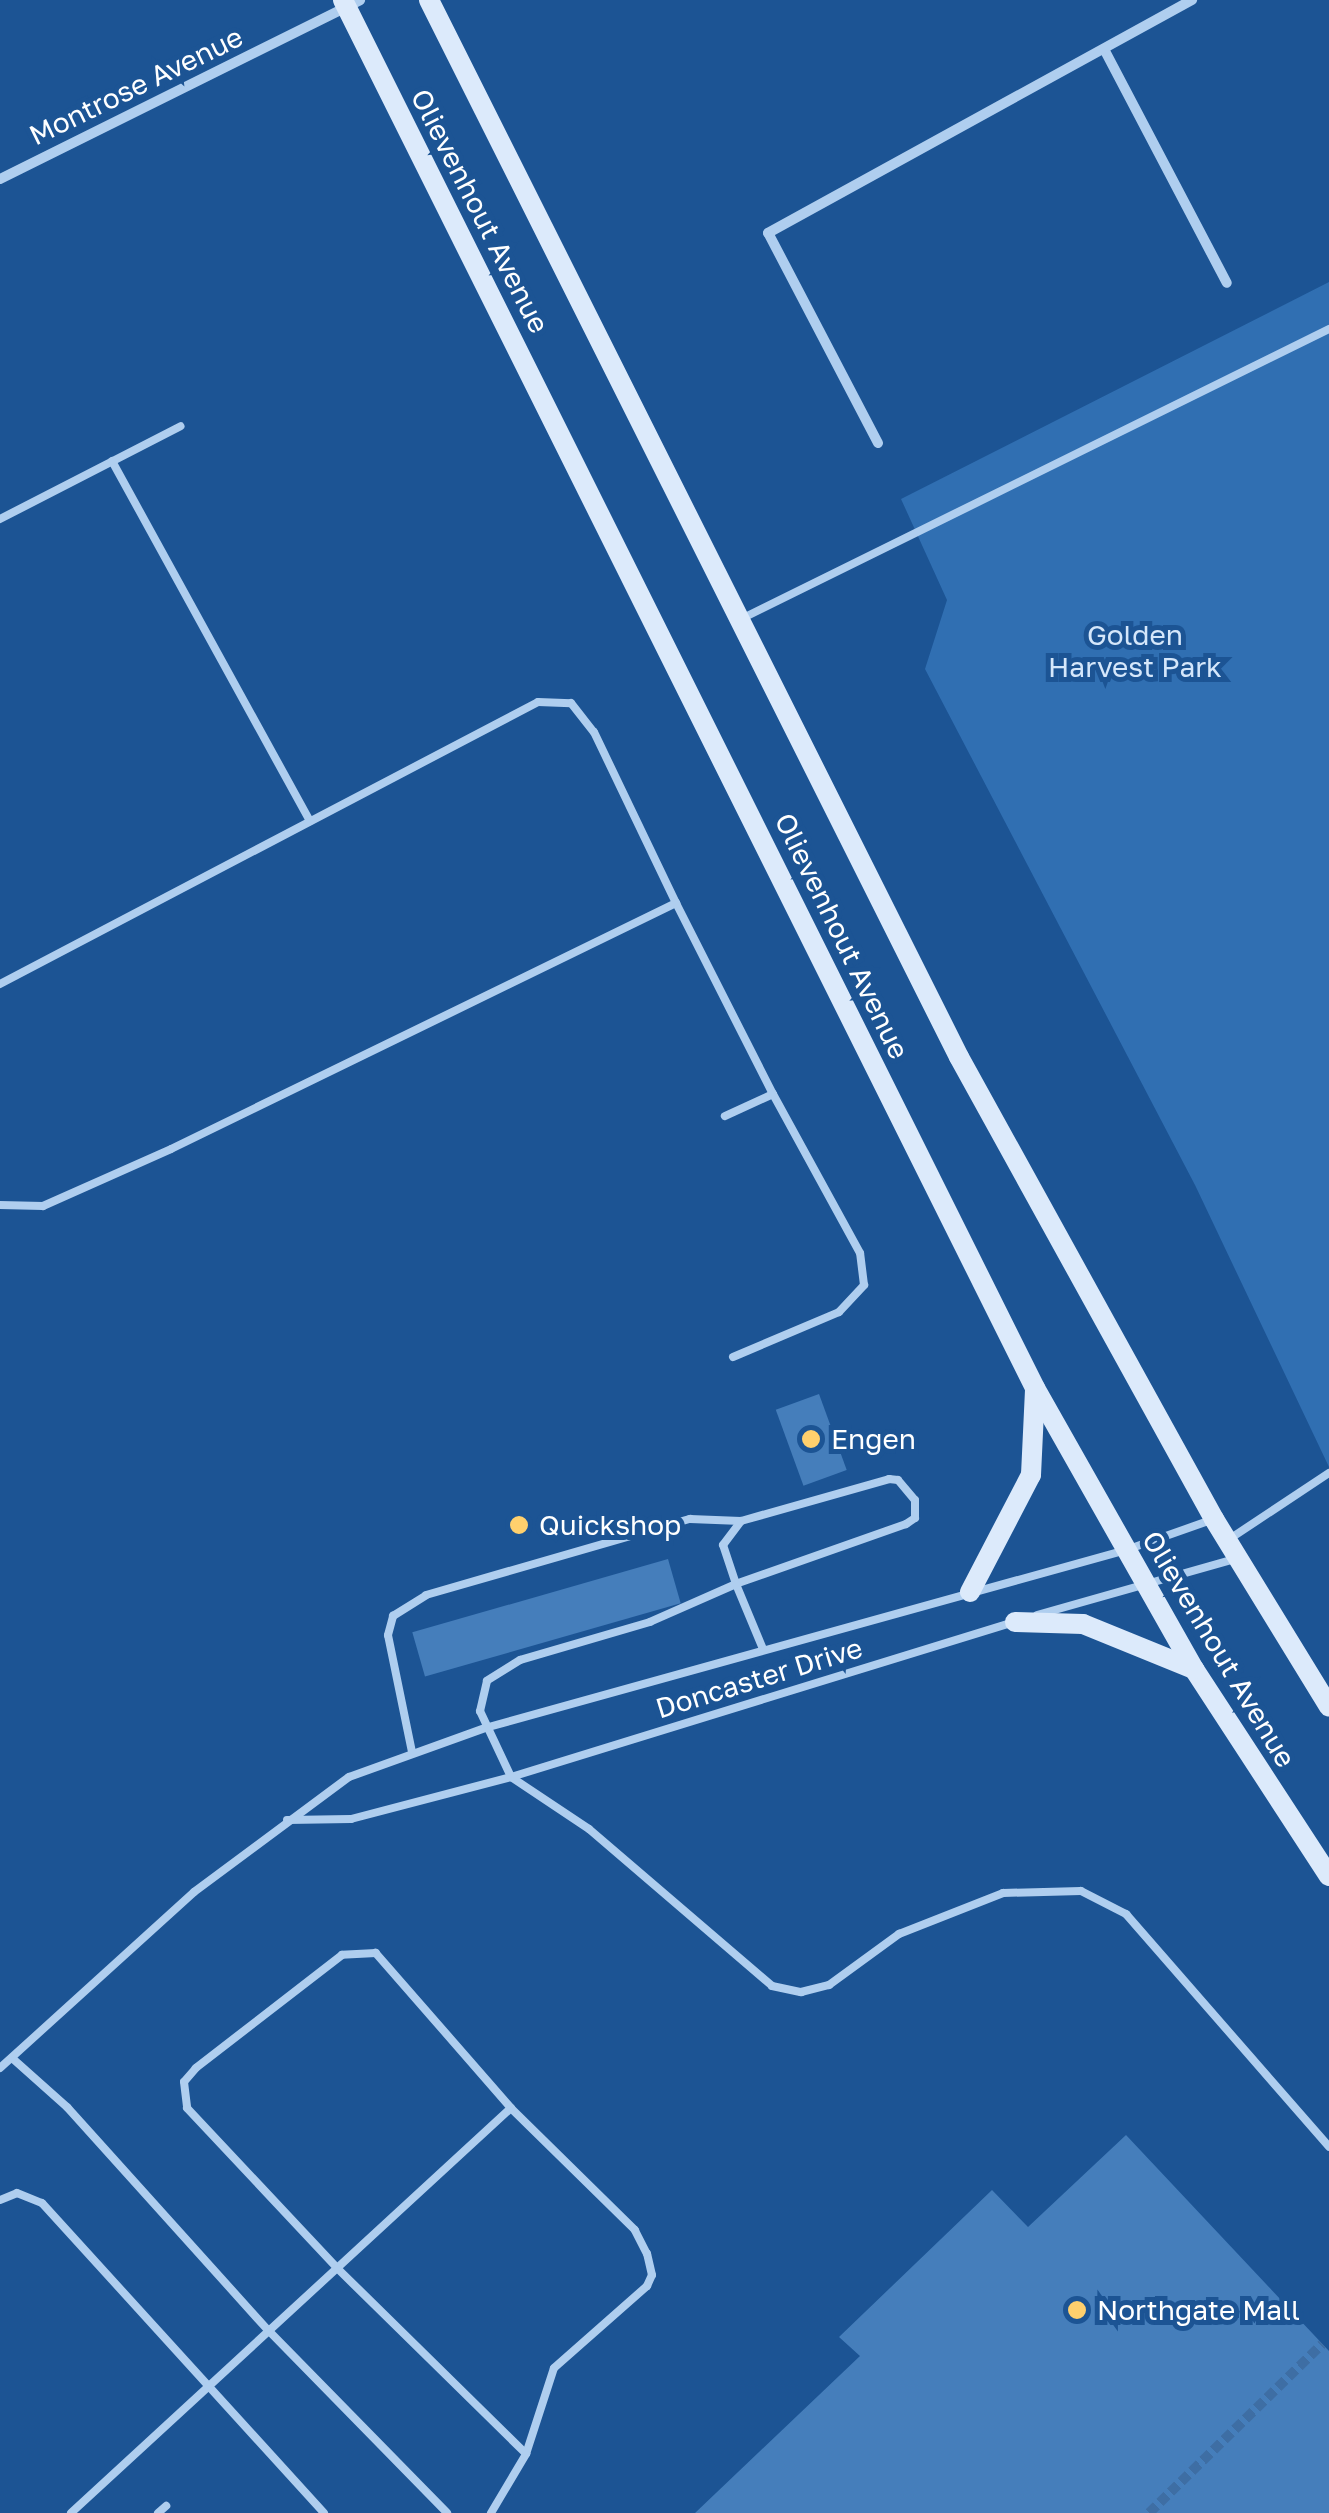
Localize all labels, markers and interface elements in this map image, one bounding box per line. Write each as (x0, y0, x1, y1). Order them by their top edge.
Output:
street label: Montrose Avenue (24, 20, 248, 152)
street label: Olievenhout Avenue (404, 83, 556, 339)
park label: Golden Harvest Park (1048, 618, 1222, 684)
street label: Olievenhout Avenue (768, 808, 916, 1064)
place label: Engen (831, 1422, 916, 1456)
marker: Engen (800, 1428, 822, 1450)
place label: Quickshop (539, 1508, 681, 1542)
marker: Quickshop (508, 1514, 530, 1536)
street label: Olievenhout Avenue (1135, 1525, 1303, 1773)
street label: Doncaster Drive (652, 1631, 866, 1725)
place label: Northgate Mall (1097, 2293, 1300, 2327)
marker: Northgate Mall (1066, 2299, 1088, 2321)

